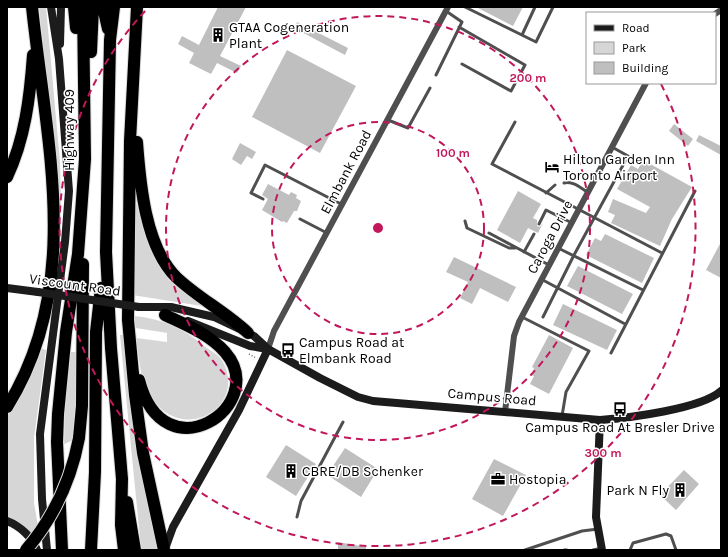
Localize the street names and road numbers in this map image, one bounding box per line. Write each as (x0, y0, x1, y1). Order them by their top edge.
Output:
street label: Highway 409 (61, 89, 78, 171)
street label: Elmbank Road (317, 127, 375, 217)
street label: Caroga Drive (524, 197, 576, 277)
street label: Viscount Road (28, 270, 122, 300)
street label: Campus Road (447, 385, 537, 409)

